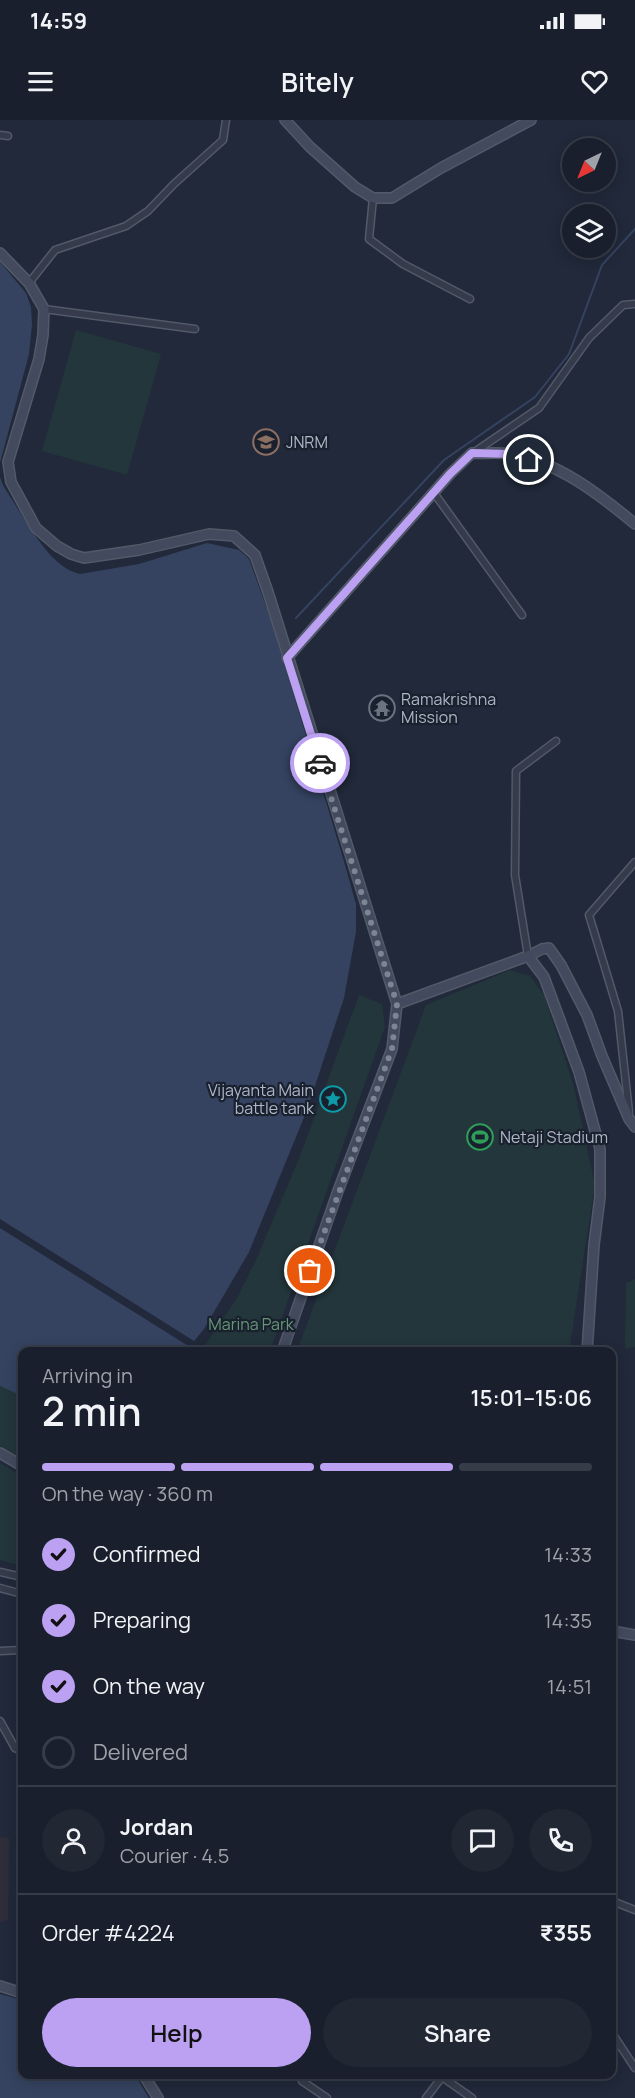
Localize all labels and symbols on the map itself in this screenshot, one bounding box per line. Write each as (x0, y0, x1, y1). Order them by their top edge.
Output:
north arrow (562, 138, 616, 192)
school or university icon: JNRM (251, 427, 281, 457)
place label: JNRM (286, 431, 328, 453)
pin (503, 434, 554, 485)
place label: Ramakrishna Mission (401, 688, 496, 728)
temple icon: Ramakrishna Mission (367, 693, 397, 723)
courier (290, 733, 350, 793)
place label: Vijayanta Main battle tank (208, 1079, 315, 1119)
place icon: Vijayanta Main battle tank (318, 1084, 348, 1114)
sports icon: Netaji Stadium (465, 1122, 495, 1152)
place label: Netaji Stadium (500, 1126, 608, 1148)
pin (284, 1245, 335, 1296)
park label: Marina Park (208, 1313, 295, 1335)

